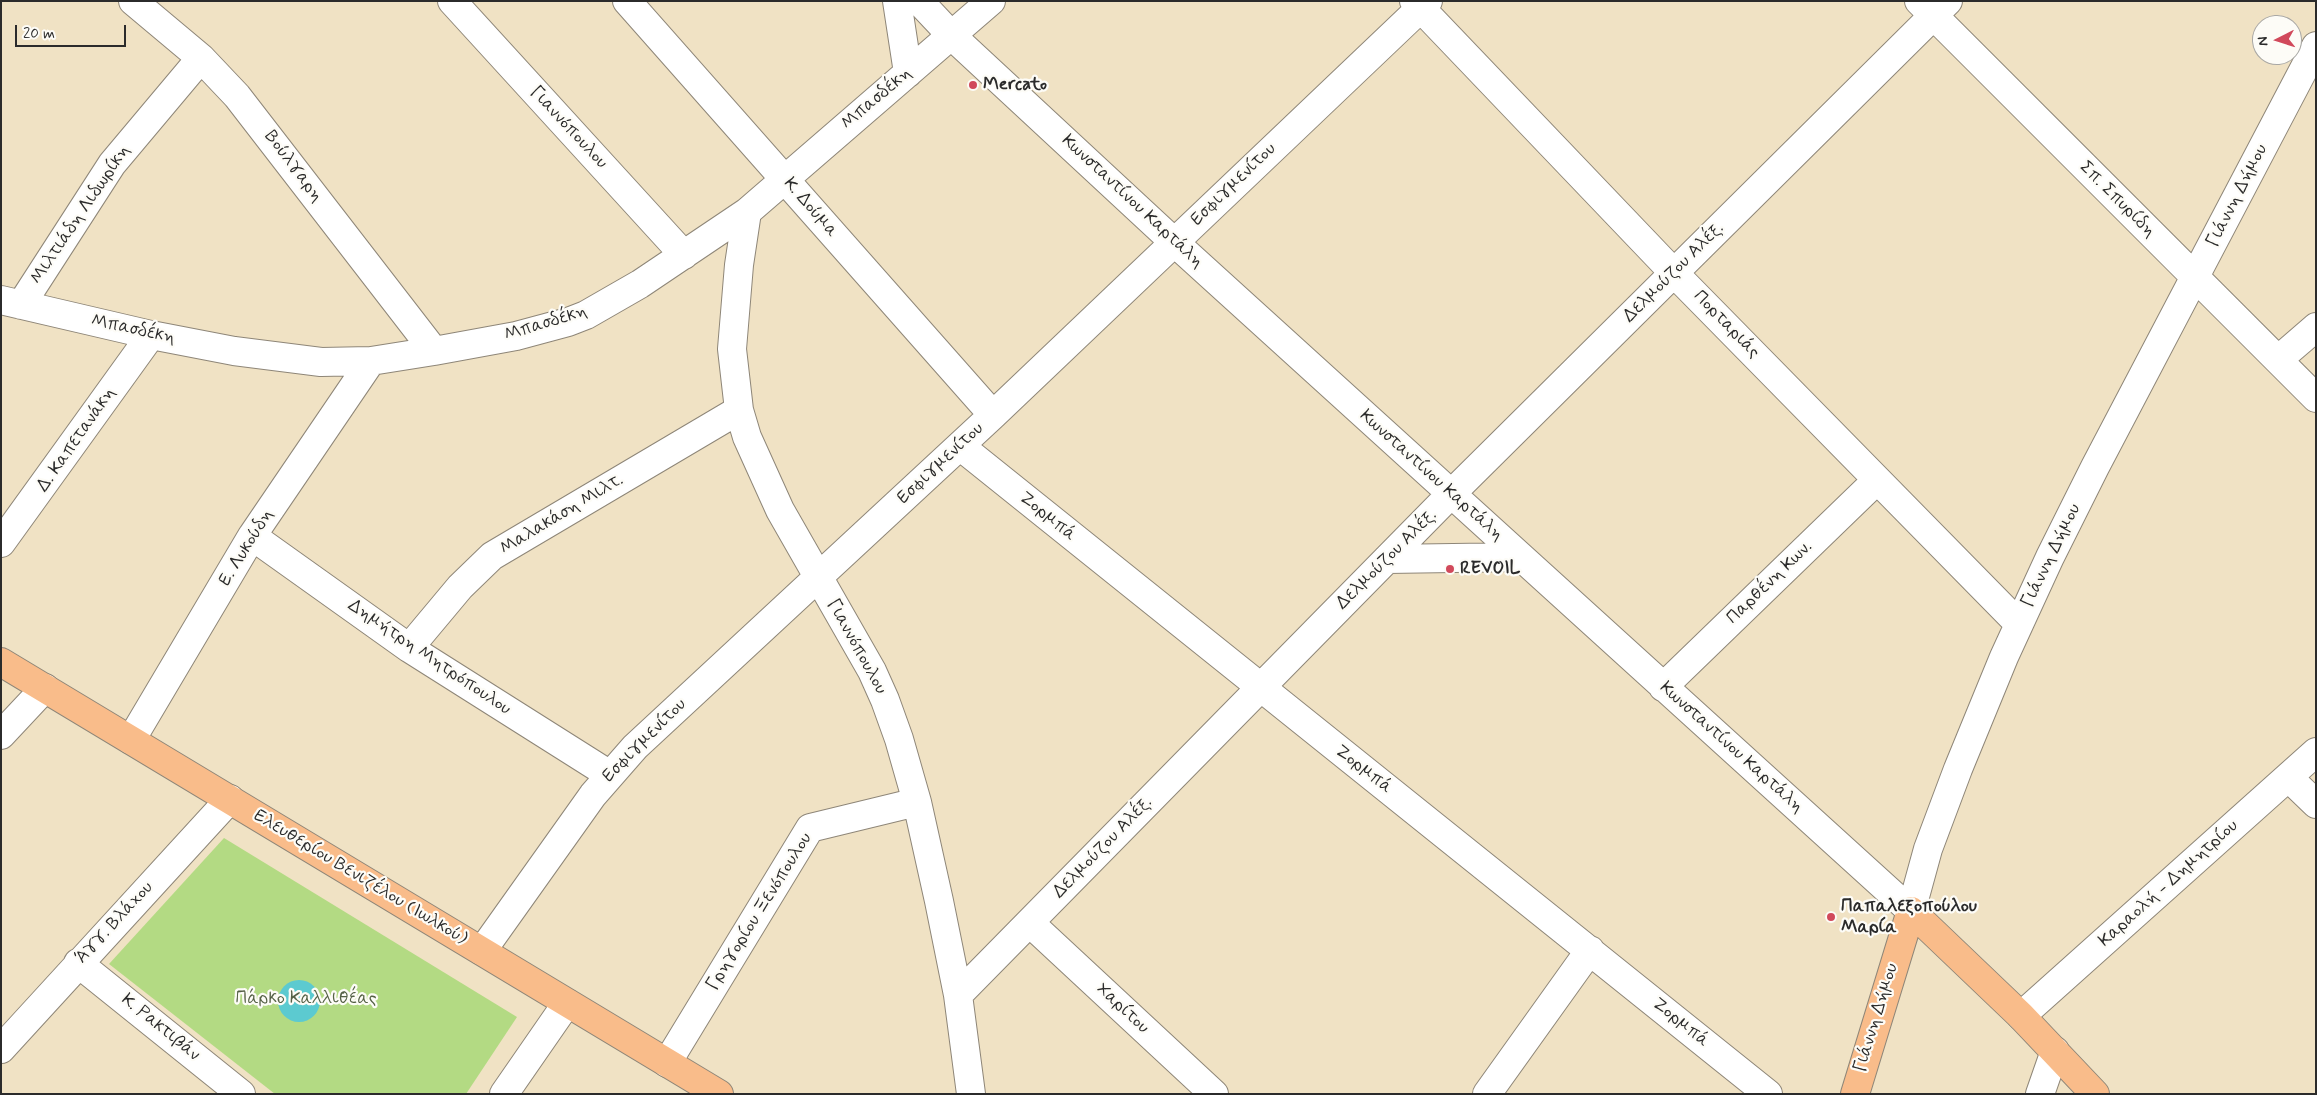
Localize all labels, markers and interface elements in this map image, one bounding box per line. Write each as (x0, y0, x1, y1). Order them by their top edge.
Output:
scale bar (18, 15, 129, 47)
north arrow (2252, 15, 2302, 65)
text: 20 m (23, 24, 55, 44)
text: N (2254, 36, 2272, 47)
street label: Μπασδέκη (837, 63, 917, 135)
place label: Mercato (983, 74, 1047, 96)
marker: Mercato (967, 79, 979, 91)
street label: Γιαννόπουλου (524, 82, 612, 174)
street label: Βούλγαρη (259, 127, 327, 207)
street label: Κωνσταντίνου Καρτάλη (1056, 130, 1208, 274)
street label: Εσφιγμενίτου (1187, 139, 1281, 231)
street label: Μιλτιάδη Λιδωρίκη (26, 141, 136, 289)
street label: Γιάννη Δήμου (2203, 141, 2273, 251)
street label: Σπ. Σπυρίδη (2074, 157, 2160, 243)
street label: Κ. Δούμα (778, 174, 842, 242)
street label: Δελμούζου Αλέξ. (1619, 218, 1729, 328)
street label: Πορταριάς (1688, 286, 1764, 364)
street label: Μπασδέκη (502, 301, 590, 347)
street label: Μπασδέκη (89, 311, 177, 349)
street label: Δ. Καπετανάκη (33, 383, 121, 497)
street label: Κωνσταντίνου Καρτάλη (1354, 406, 1508, 546)
street label: Εσφιγμενίτου (893, 419, 989, 509)
street label: Μαλακάση Μιλτ. (497, 470, 627, 560)
street label: Ζορμπά (1014, 488, 1080, 546)
street label: Γιάννη Δήμου (2018, 501, 2086, 611)
street label: Δελμούζου Αλέξ. (1332, 505, 1442, 615)
street label: Ε. Λυκούδη (215, 506, 279, 590)
street label: Παρθένη Κων. (1723, 537, 1817, 629)
place label: REVOIL (1460, 558, 1520, 580)
marker: REVOIL (1444, 563, 1456, 575)
street label: Δημήτρη Μητρόπουλου (343, 595, 515, 721)
street label: Γιαννόπουλου (821, 596, 891, 698)
street label: Κωνσταντίνου Καρτάλη (1654, 678, 1808, 818)
street label: Εσφιγμενίτου (598, 694, 692, 788)
street label: Ζορμπά (1330, 741, 1396, 799)
street label: Δελμούζου Αλέξ. (1049, 793, 1157, 903)
street label: Ελευθερίου Βενιζέλου (Ιωλκού) (249, 806, 471, 950)
street label: Καραολή - Δημητρίου (2095, 816, 2243, 952)
street label: Γρηγορίου Ξενόπουλου (703, 829, 817, 995)
street label: Άγγ. Βλάχου (72, 878, 158, 968)
place label: Παπαλεξοπούλου Μαρία (1841, 896, 1977, 939)
marker: Παπαλεξοπούλου Μαρία (1825, 911, 1837, 923)
street label: Γιάννη Δήμου (1850, 961, 1904, 1075)
street label: Χαρίτου (1091, 979, 1153, 1039)
park label: Πάρκο Καλλιθέας (235, 988, 377, 1010)
street label: Κ. Ρακτιβάν (116, 990, 204, 1066)
street label: Ζορμπά (1647, 994, 1713, 1052)

